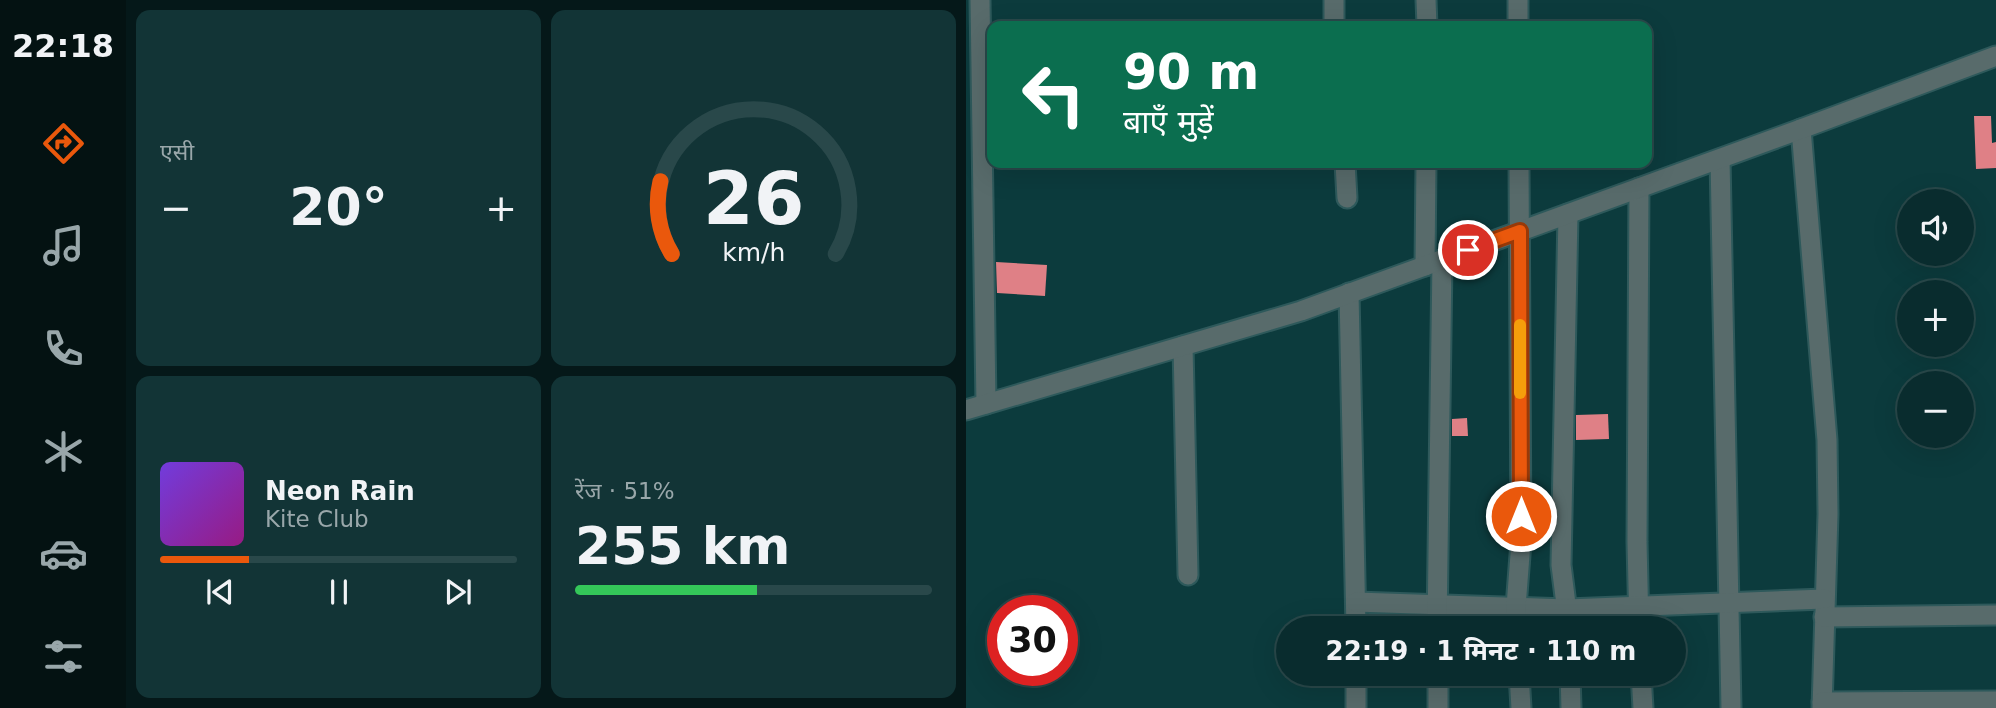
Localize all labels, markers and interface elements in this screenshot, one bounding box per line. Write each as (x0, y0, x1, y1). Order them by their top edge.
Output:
text: 22:18 (12, 27, 114, 65)
text: 90 m (1123, 44, 1259, 101)
icon: left (1008, 49, 1099, 140)
text: बाएँ मुड़ें (1123, 103, 1214, 141)
icon: directions (39, 119, 88, 168)
text: एसी (160, 139, 194, 165)
text: 26 (703, 156, 804, 241)
text: 20° (289, 177, 388, 237)
text: − (160, 186, 192, 230)
text: + (485, 186, 517, 230)
map controls (1897, 189, 1974, 448)
button: sound (1897, 189, 1974, 266)
pin (1438, 220, 1498, 280)
icon: music (39, 221, 88, 270)
icon: arrive (1449, 231, 1487, 269)
text: km/h (722, 238, 785, 267)
button: + (1897, 280, 1974, 357)
icon: phone (39, 324, 88, 373)
button: − (1897, 371, 1974, 448)
icon: climate (39, 427, 88, 476)
text: Neon Rain (265, 476, 415, 506)
text: रेंज · 51% (575, 478, 675, 504)
position arrow (1484, 479, 1558, 553)
text: Kite Club (265, 506, 369, 532)
text: 255 km (575, 516, 790, 576)
icon: car (39, 529, 88, 578)
icon: previous (201, 573, 239, 611)
icon: pause (320, 573, 358, 611)
icon: next (439, 573, 477, 611)
speed limit sign: 30 (987, 595, 1078, 686)
icon: filters (39, 632, 88, 681)
text: 22:19 · 1 मिनट · 110 m (1326, 636, 1636, 666)

